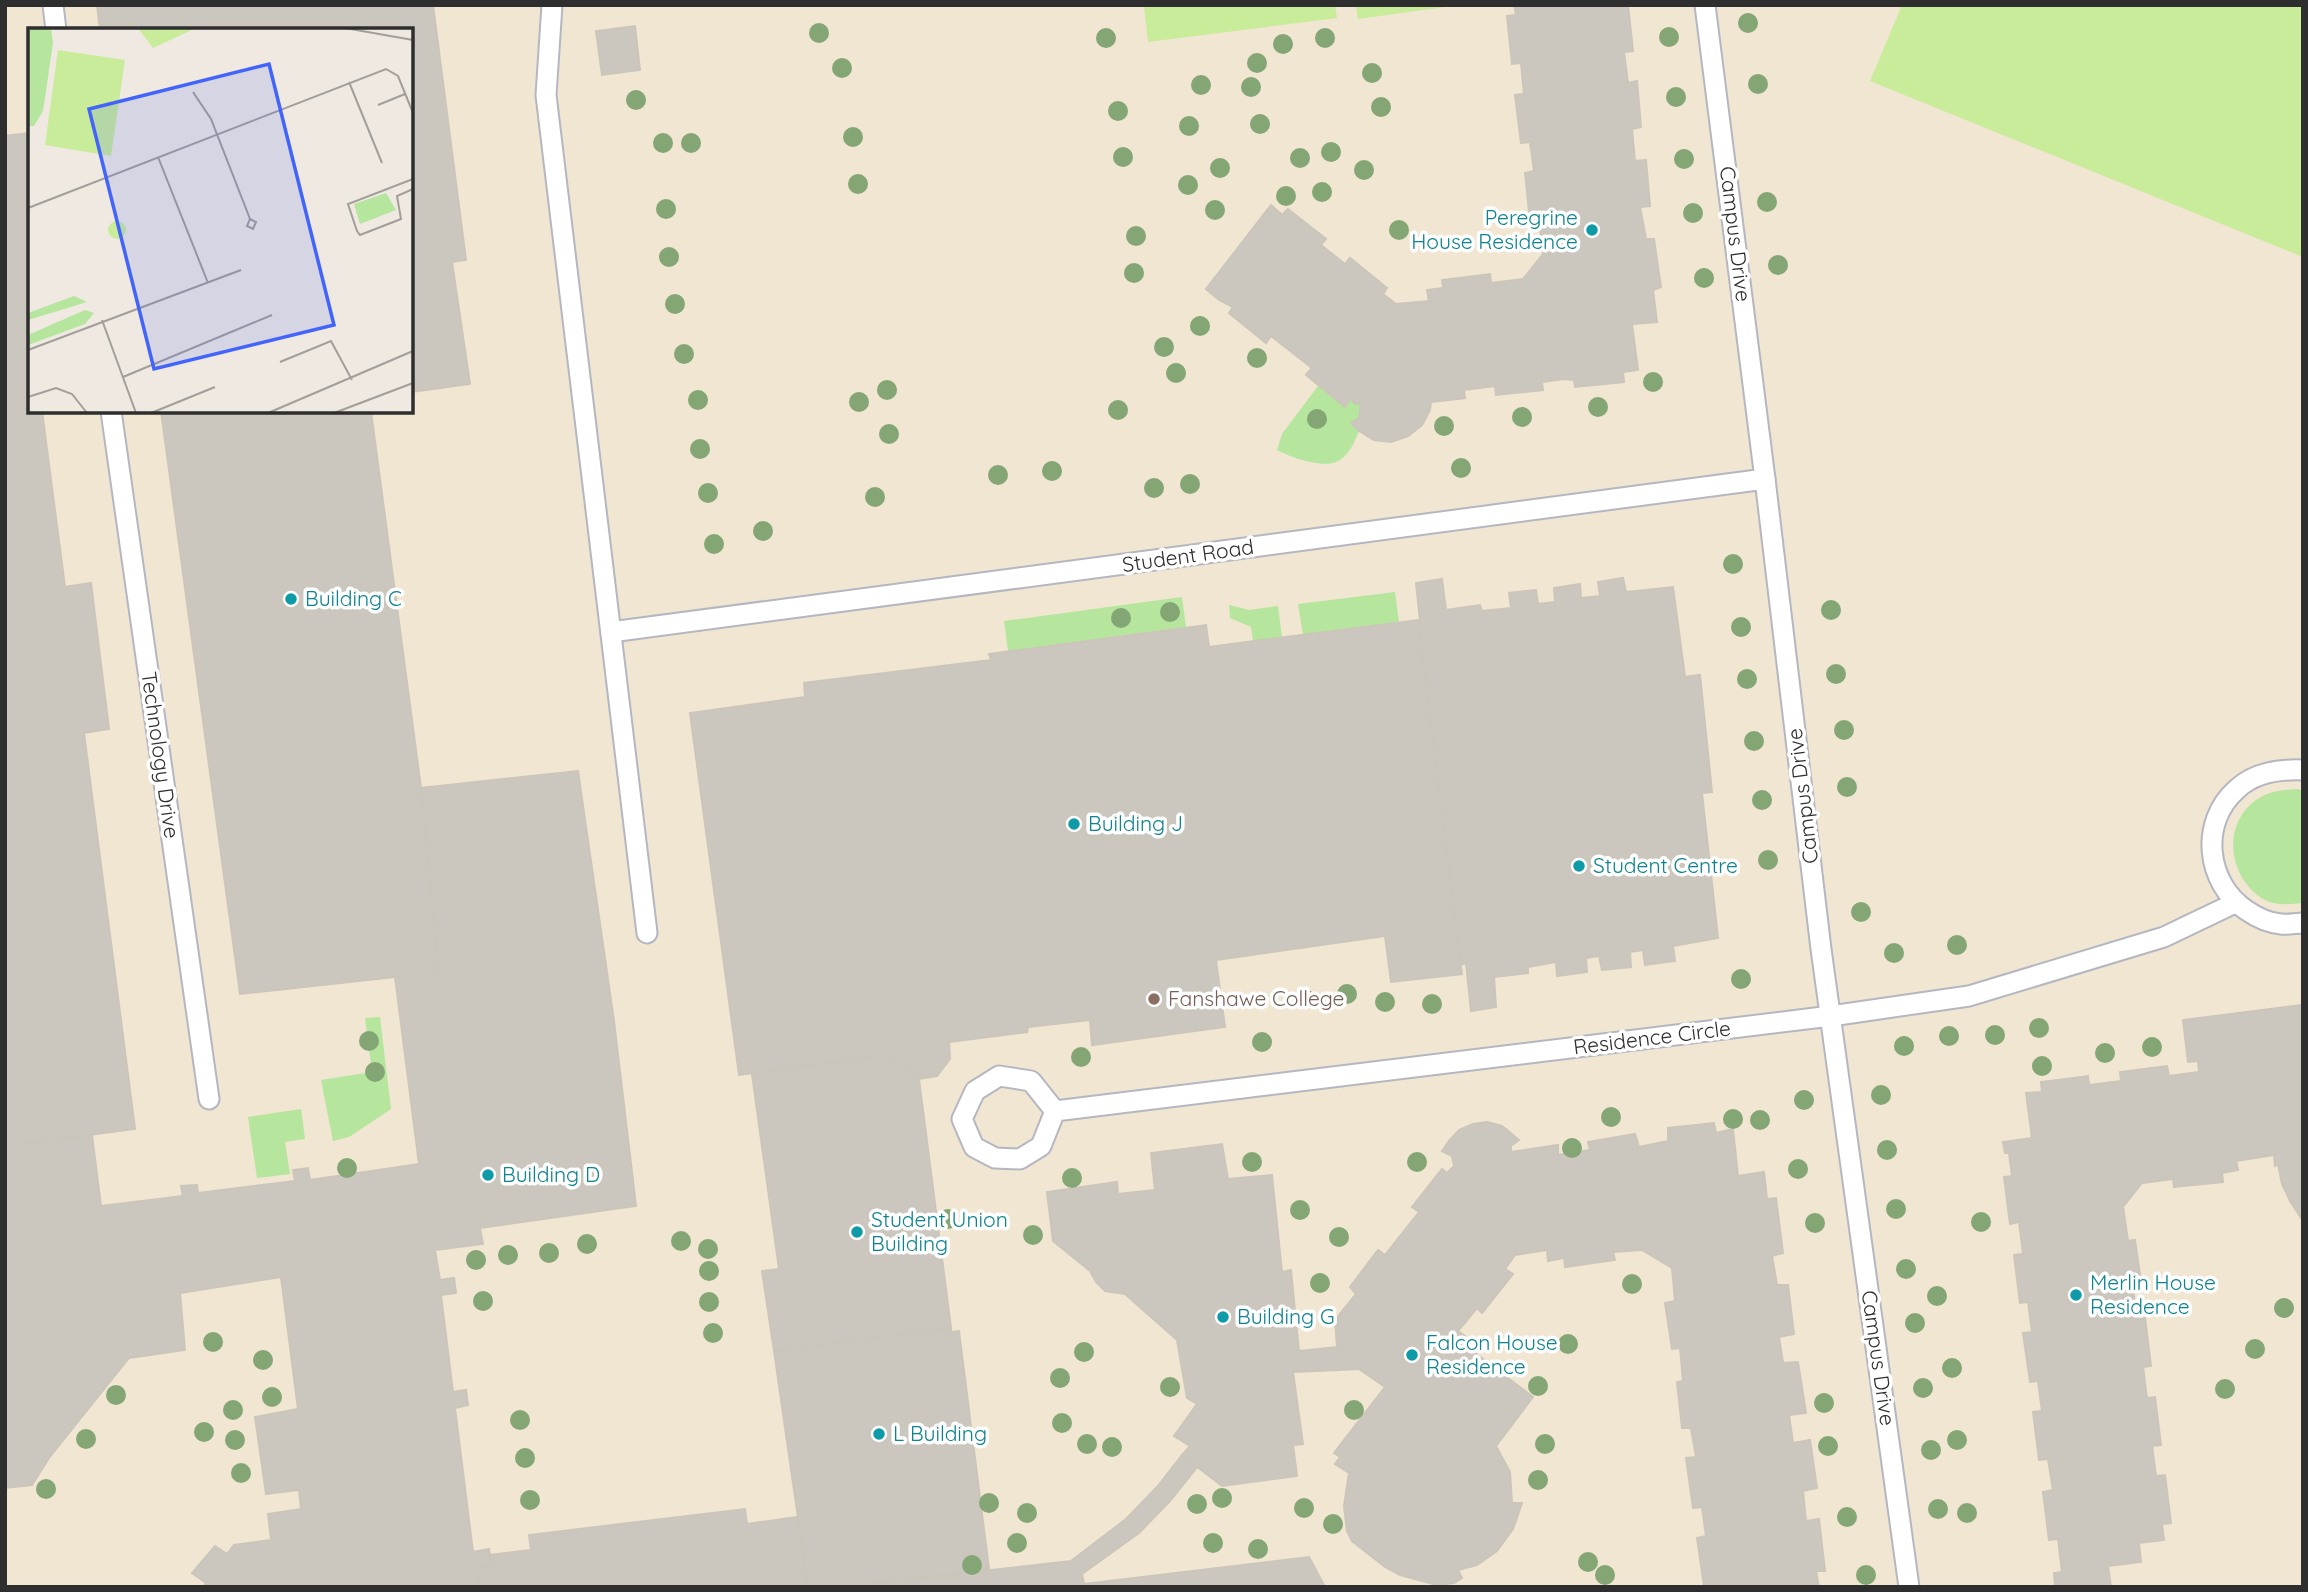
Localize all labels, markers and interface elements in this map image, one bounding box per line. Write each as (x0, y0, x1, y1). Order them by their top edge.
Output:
inset map (28, 28, 413, 413)
street label: Campus Drive (1715, 165, 1757, 303)
place label: Peregrine House Residence (1411, 204, 1578, 254)
marker: Peregrine House Residence (1584, 222, 1600, 238)
street label: Student Road (1120, 533, 1255, 577)
place label: Building C (305, 585, 402, 611)
marker: Building C (283, 591, 299, 607)
street label: Technology Drive (136, 670, 186, 840)
street label: Campus Drive (1781, 727, 1823, 865)
place label: Building J (1088, 810, 1183, 836)
marker: Building J (1066, 816, 1082, 832)
place label: Student Centre (1593, 852, 1738, 878)
marker: Student Centre (1571, 858, 1587, 874)
place label: Fanshawe College (1168, 985, 1344, 1011)
marker: Fanshawe College (1146, 991, 1162, 1007)
street label: Residence Circle (1572, 1014, 1732, 1060)
place label: Building D (502, 1161, 600, 1187)
marker: Building D (480, 1167, 496, 1183)
place label: Student Union Building (871, 1206, 1008, 1256)
marker: Student Union Building (849, 1224, 865, 1240)
place label: Merlin House Residence (2090, 1269, 2216, 1319)
marker: Merlin House Residence (2068, 1287, 2084, 1303)
street label: Campus Drive (1857, 1289, 1901, 1427)
place label: Building G (1237, 1303, 1335, 1329)
marker: Building G (1215, 1309, 1231, 1325)
place label: Falcon House Residence (1426, 1329, 1558, 1379)
marker: Falcon House Residence (1404, 1347, 1420, 1363)
place label: L Building (893, 1420, 987, 1446)
marker: L Building (871, 1426, 887, 1442)

